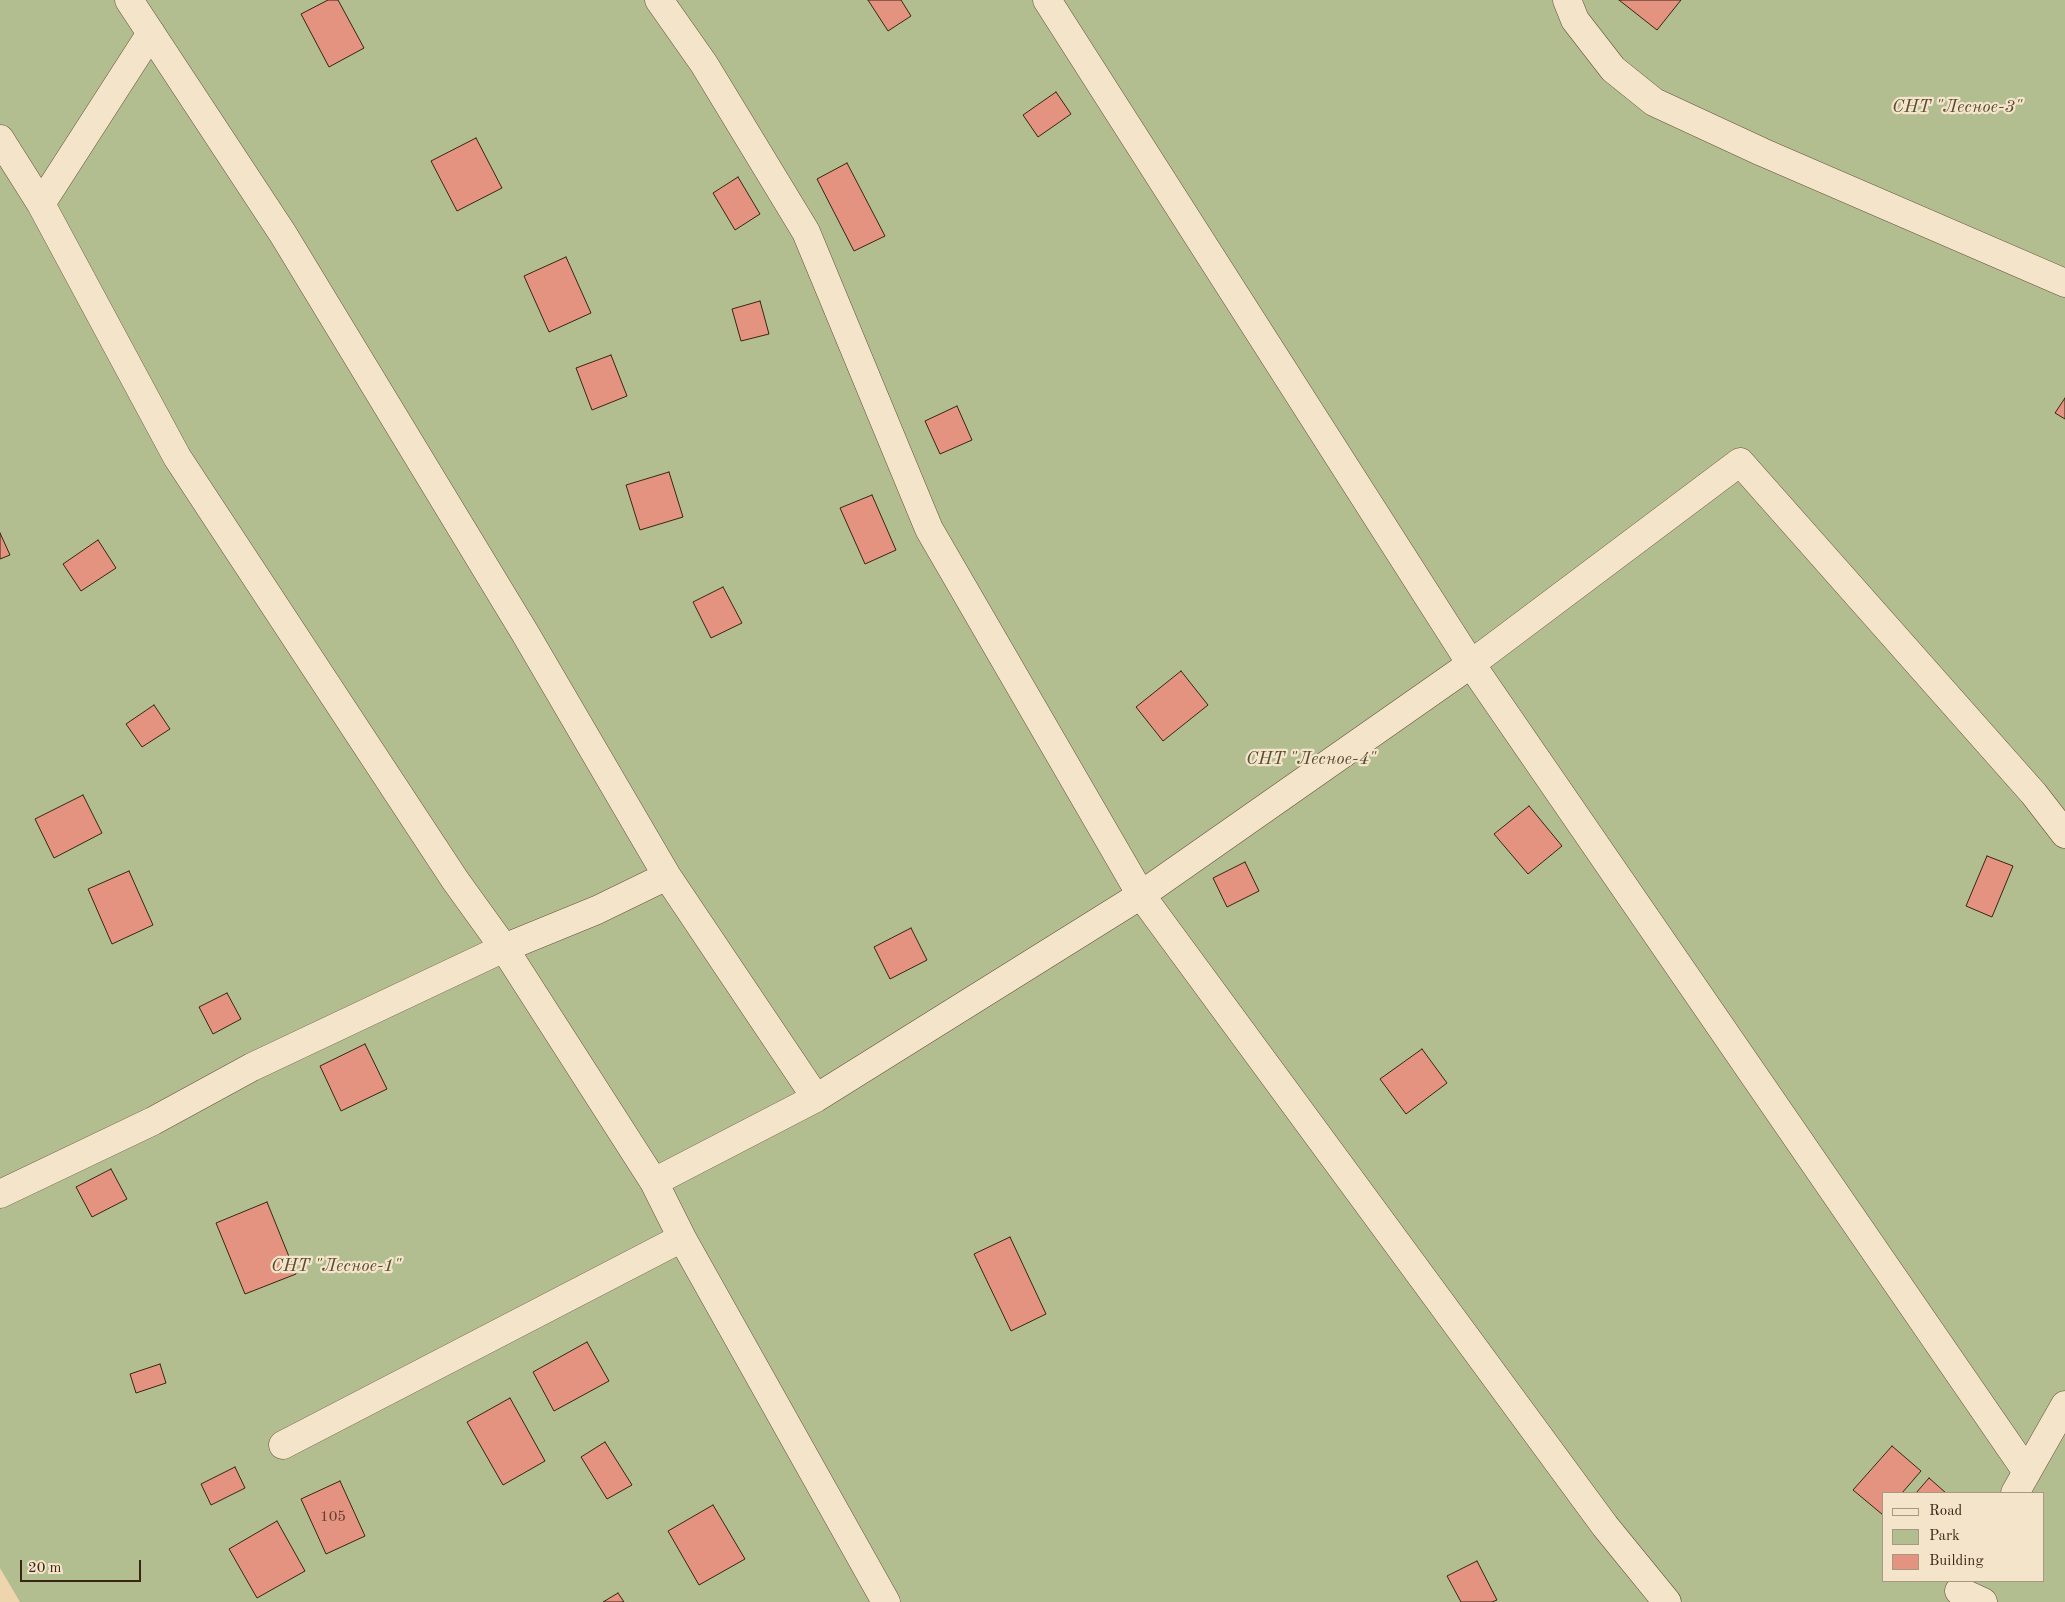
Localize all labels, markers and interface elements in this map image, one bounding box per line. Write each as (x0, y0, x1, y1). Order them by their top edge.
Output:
park label: СНТ "Лесное-3" (1892, 96, 2022, 118)
park label: СНТ "Лесное-4" (1246, 748, 1376, 770)
park label: СНТ "Лесное-1" (271, 1255, 401, 1277)
legend (1882, 1492, 2045, 1582)
text: Road (1929, 1504, 1962, 1519)
house number: 105 (320, 1508, 346, 1526)
text: Park (1929, 1529, 1960, 1544)
scale bar (22, 1550, 144, 1582)
text: Building (1929, 1554, 1984, 1569)
text: 20 m (28, 1561, 62, 1576)

